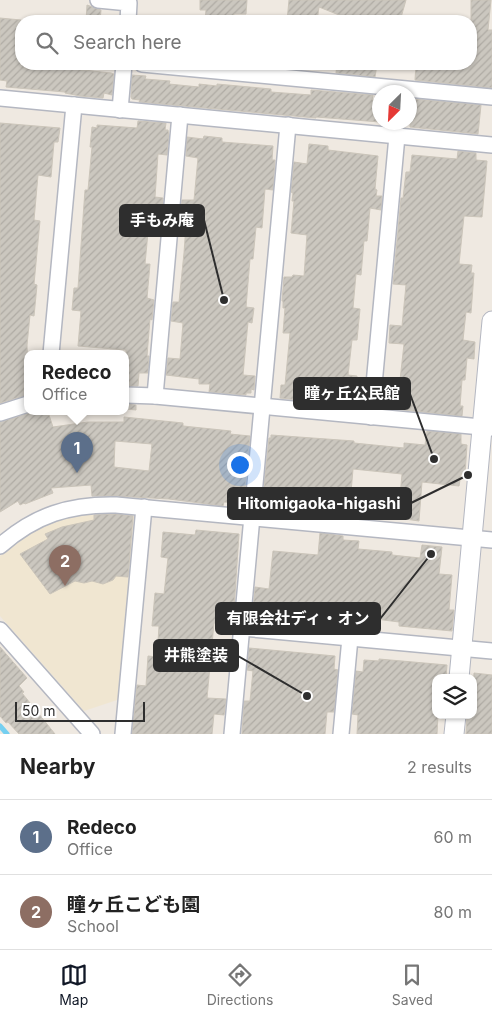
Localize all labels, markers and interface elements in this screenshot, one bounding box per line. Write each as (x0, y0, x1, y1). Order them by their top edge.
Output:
search box (15, 15, 477, 70)
icon: search (33, 29, 61, 57)
text: Search here (73, 31, 182, 54)
north arrow (372, 85, 417, 130)
callout: 手もみ庵 (120, 205, 204, 236)
text: 手もみ庵 (130, 210, 194, 230)
popup (24, 350, 129, 415)
text: Redeco (42, 361, 111, 384)
callout: 瞳ヶ丘公民館 (294, 378, 410, 409)
text: 瞳ヶ丘公民館 (304, 383, 400, 403)
text: Office (42, 384, 87, 404)
pin: 1 (61, 432, 93, 473)
your location (227, 452, 253, 478)
callout: Hitomigaoka-higashi (228, 488, 411, 519)
text: Hitomigaoka-higashi (238, 493, 400, 513)
pin: 2 (49, 545, 81, 586)
callout: 有限会社ディ・オン (216, 603, 380, 634)
text: 有限会社ディ・オン (227, 608, 369, 628)
callout: 井熊塗装 (154, 640, 238, 671)
text: 井熊塗装 (164, 645, 228, 665)
map controls (432, 674, 477, 719)
button: layers (432, 674, 477, 719)
scale bar (15, 699, 145, 722)
text: 50 m (22, 702, 56, 719)
text: Nearby (20, 754, 95, 779)
text: 2 results (407, 757, 472, 777)
text: Redeco (67, 816, 137, 839)
text: 1 (33, 827, 39, 847)
text: 60 m (433, 827, 472, 847)
text: Office (67, 839, 113, 859)
text: 瞳ヶ丘こども園 (67, 893, 200, 916)
text: 2 (31, 902, 41, 922)
text: 80 m (433, 902, 472, 922)
text: School (67, 916, 119, 936)
tab: Map (59, 961, 88, 1008)
tab: Directions (207, 961, 273, 1008)
tab: Saved (392, 961, 433, 1008)

